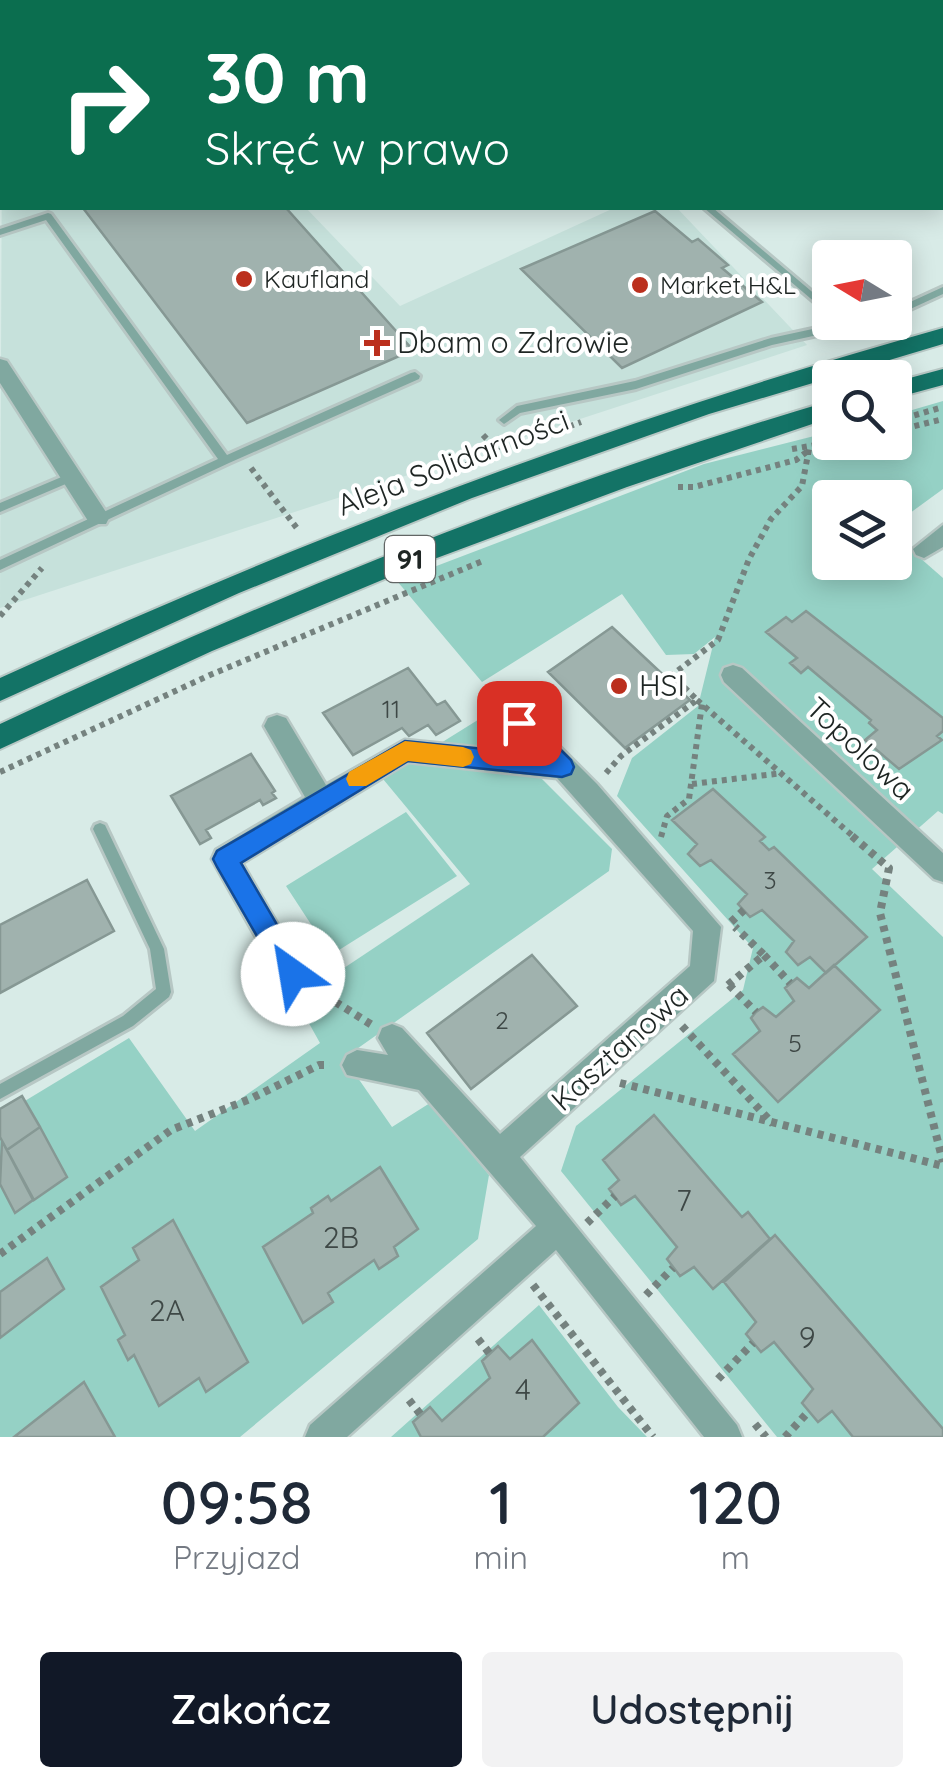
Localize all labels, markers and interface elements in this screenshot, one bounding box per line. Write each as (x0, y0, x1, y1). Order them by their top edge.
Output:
text: 30 m (205, 33, 370, 121)
icon: right (40, 40, 170, 170)
text: Skręć w prawo (205, 120, 510, 176)
north arrow (812, 240, 912, 340)
map controls (812, 240, 912, 580)
place label: Kaufland (264, 263, 369, 294)
marker: Kaufland (233, 268, 255, 290)
place label: Market H&L (660, 269, 796, 300)
marker: Market H&L (629, 274, 651, 296)
place label: Dbam o Zdrowie (397, 323, 629, 361)
marker: Dbam o Zdrowie (366, 332, 388, 354)
button: search (812, 360, 912, 460)
street label: Aleja Solidarności (331, 400, 574, 524)
button: layers (812, 480, 912, 580)
road number: 91 (385, 536, 435, 582)
place label: HSI (639, 666, 685, 704)
marker: HSI (608, 675, 630, 697)
pin (477, 681, 562, 766)
street label: Topolowa (799, 688, 923, 808)
house number: 11 (382, 693, 400, 724)
icon: arrive (492, 696, 547, 751)
house number: 3 (763, 864, 777, 895)
position arrow (241, 922, 345, 1026)
street label: Kasztanowa (543, 976, 696, 1119)
house number: 2 (495, 1004, 509, 1035)
house number: 5 (788, 1027, 802, 1058)
house number: 7 (676, 1181, 692, 1219)
house number: 2B (323, 1218, 359, 1256)
house number: 2A (149, 1291, 185, 1329)
house number: 9 (799, 1318, 815, 1356)
house number: 4 (515, 1370, 531, 1408)
text: 09:58 (161, 1464, 313, 1539)
text: 1 (489, 1464, 512, 1539)
text: 120 (689, 1464, 782, 1539)
text: Przyjazd (173, 1537, 300, 1577)
text: min (473, 1537, 528, 1577)
text: m (721, 1537, 750, 1577)
button: Zakończ (40, 1652, 462, 1767)
button: Udostępnij (482, 1652, 903, 1767)

